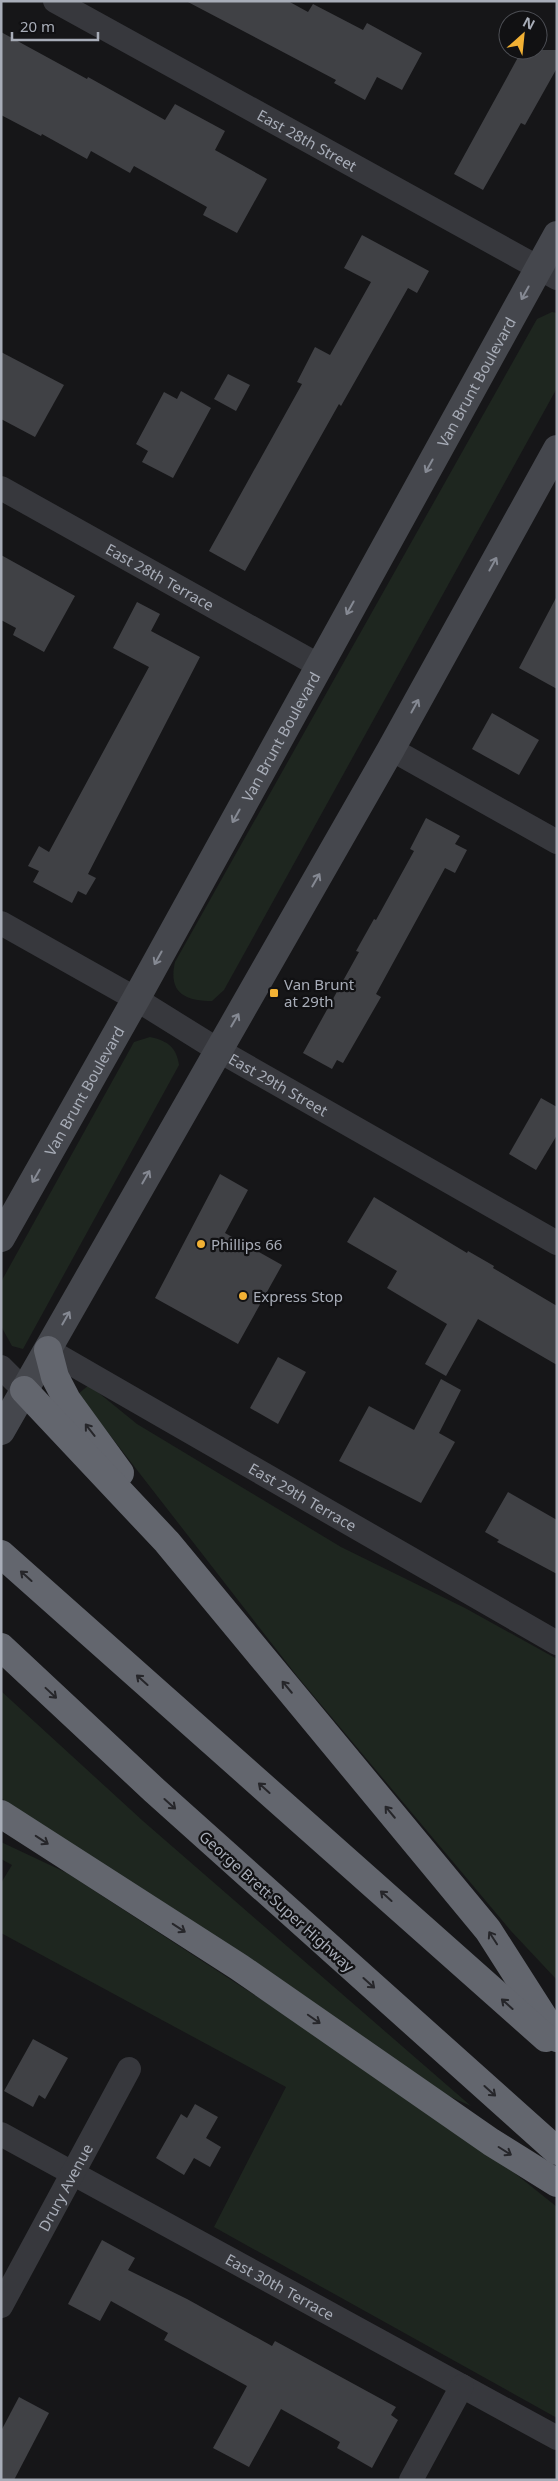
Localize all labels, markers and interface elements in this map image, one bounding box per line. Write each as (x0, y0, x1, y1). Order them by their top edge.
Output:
scale bar (12, 10, 99, 42)
north arrow (498, 10, 548, 60)
text: N (520, 12, 539, 34)
text: 20 m (20, 16, 55, 36)
street label: East 28th Street (254, 105, 361, 176)
one-way arrow (519, 285, 529, 299)
street label: Van Brunt Boulevard (432, 313, 520, 451)
one-way arrow (424, 458, 434, 473)
street label: East 28th Terrace (102, 538, 218, 615)
one-way arrow (489, 557, 498, 572)
one-way arrow (345, 600, 355, 614)
street label: Van Brunt Boulevard (237, 668, 324, 805)
one-way arrow (410, 699, 420, 714)
one-way arrow (231, 808, 241, 822)
one-way arrow (312, 873, 322, 887)
one-way arrow (153, 951, 163, 965)
place label: Van Brunt at 29th (284, 974, 355, 1011)
marker: Van Brunt at 29th (268, 987, 280, 999)
one-way arrow (231, 1014, 241, 1028)
street label: Van Brunt Boulevard (40, 1023, 129, 1159)
street label: East 29th Street (225, 1048, 332, 1121)
one-way arrow (31, 1169, 41, 1184)
one-way arrow (141, 1169, 151, 1184)
place label: Phillips 66 (211, 1234, 282, 1254)
marker: Phillips 66 (195, 1238, 207, 1250)
place label: Express Stop (253, 1286, 343, 1306)
marker: Express Stop (237, 1290, 249, 1302)
one-way arrow (62, 1311, 71, 1326)
one-way arrow (84, 1424, 95, 1437)
street label: East 29th Terrace (245, 1458, 360, 1536)
one-way arrow (19, 1570, 32, 1582)
one-way arrow (136, 1674, 149, 1686)
one-way arrow (281, 1681, 292, 1694)
one-way arrow (45, 1687, 57, 1699)
one-way arrow (258, 1783, 271, 1794)
one-way arrow (163, 1798, 176, 1810)
one-way arrow (385, 1806, 396, 1819)
street label: George Brett Super Highway (195, 1826, 359, 1976)
one-way arrow (35, 1835, 49, 1845)
one-way arrow (379, 1890, 392, 1902)
one-way arrow (171, 1923, 185, 1933)
one-way arrow (488, 1931, 498, 1945)
one-way arrow (362, 1977, 375, 1988)
one-way arrow (501, 1998, 514, 2009)
one-way arrow (306, 2014, 320, 2024)
one-way arrow (483, 2085, 496, 2097)
street label: Drury Avenue (33, 2140, 97, 2235)
one-way arrow (497, 2146, 511, 2156)
street label: East 30th Terrace (222, 2249, 338, 2324)

